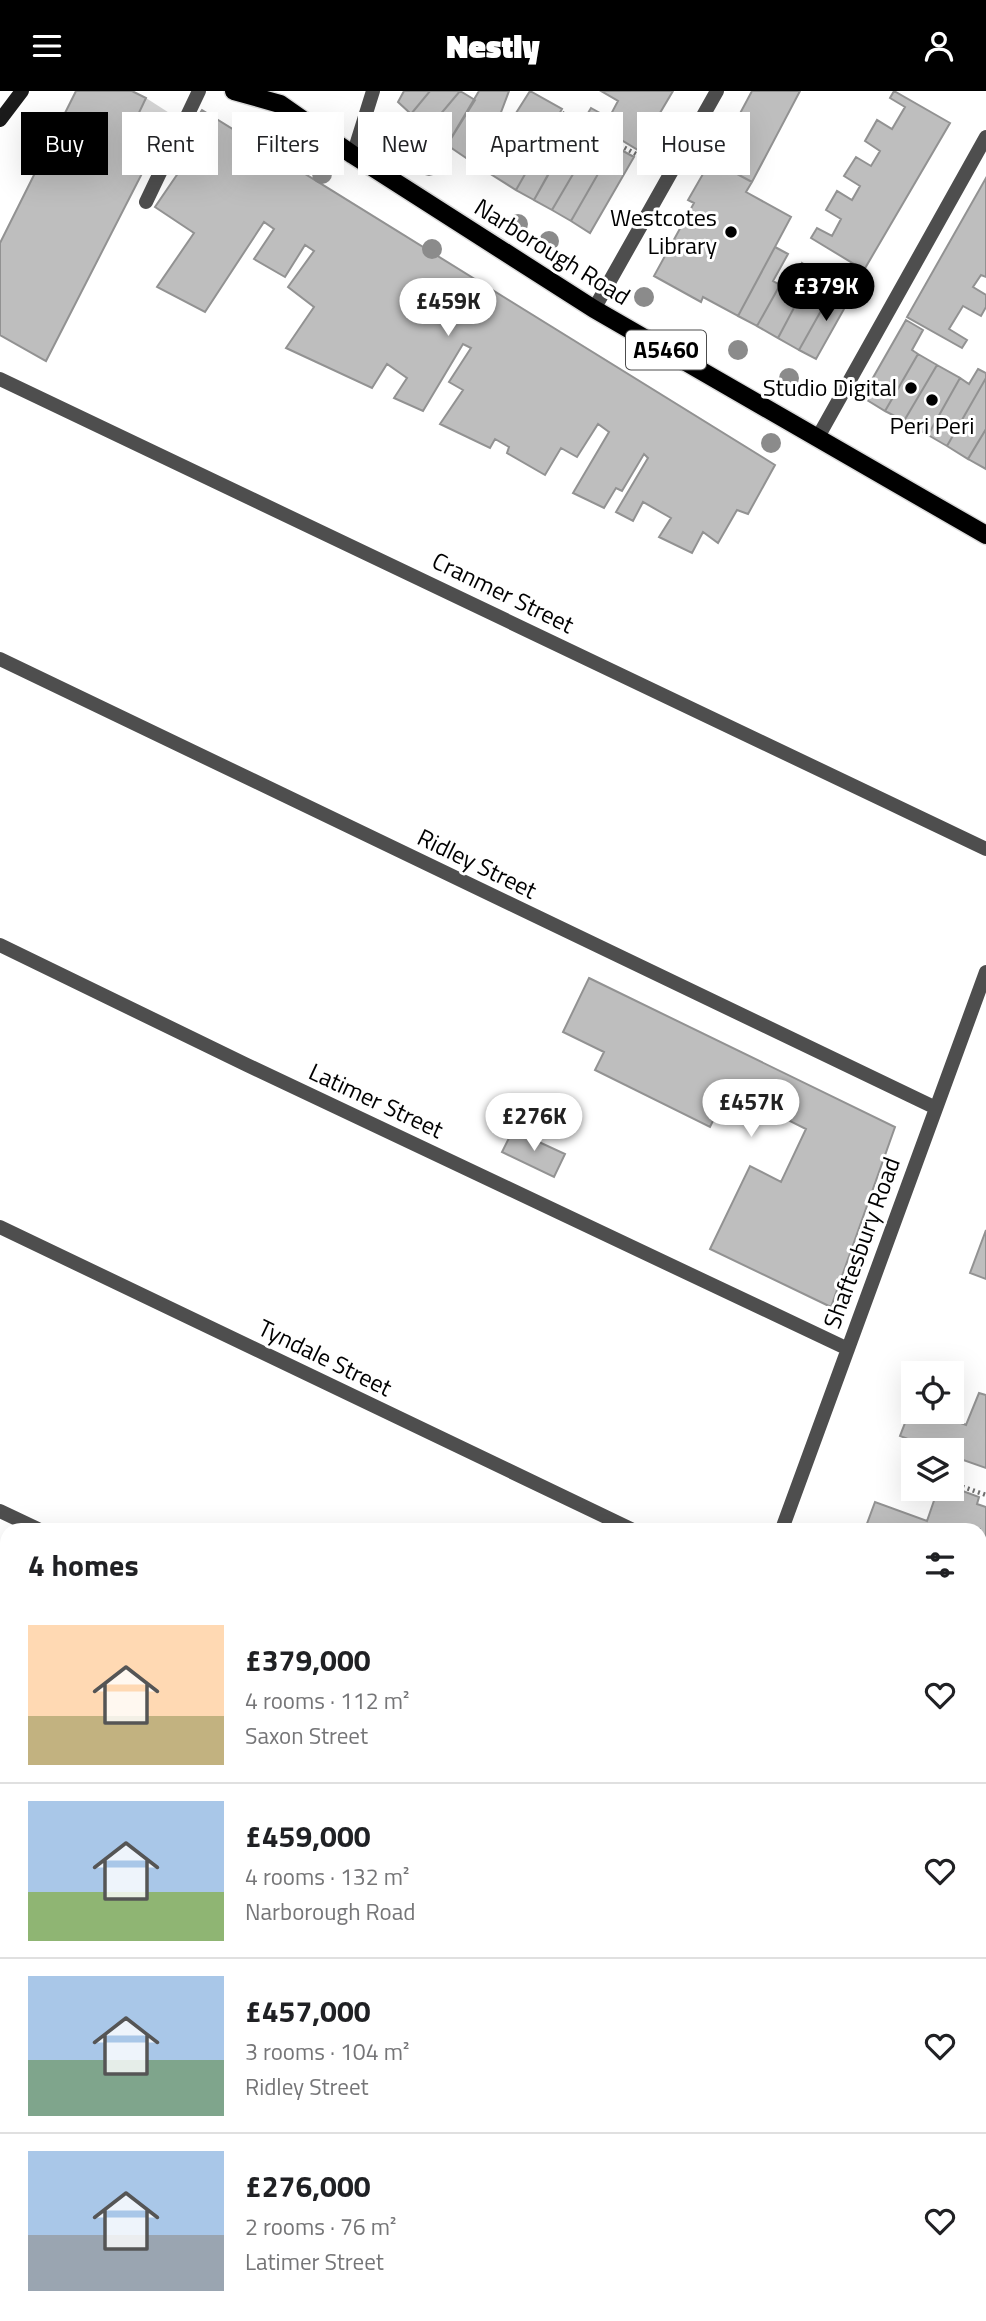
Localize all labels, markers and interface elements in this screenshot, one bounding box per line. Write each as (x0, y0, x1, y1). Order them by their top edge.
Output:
text: Nestly (446, 22, 540, 70)
icon: menu (28, 27, 66, 65)
icon: person (920, 27, 958, 65)
chip: Buy (21, 112, 108, 175)
chip: Rent (122, 112, 218, 175)
chip: Filters (232, 112, 344, 175)
chip: New (358, 112, 452, 175)
chip: Apartment (466, 112, 623, 175)
chip: House (637, 112, 750, 175)
street label: Narborough Road (468, 189, 637, 314)
place label: Westcotes Library (610, 199, 717, 263)
marker: Westcotes Library (723, 224, 739, 240)
pin: £379K (777, 264, 875, 323)
text: £379K (793, 268, 859, 303)
pin: £459K (399, 279, 497, 338)
text: £459K (415, 283, 481, 318)
road number: A5460 (626, 331, 706, 369)
place label: Studio Digital (763, 369, 897, 405)
marker: Studio Digital (903, 380, 919, 396)
marker: Peri Peri (924, 392, 940, 408)
place label: Peri Peri (890, 407, 974, 443)
street label: Cranmer Street (426, 542, 581, 642)
street label: Ridley Street (412, 819, 544, 908)
street label: Latimer Street (303, 1053, 450, 1147)
pin: £457K (702, 1079, 800, 1139)
text: £457K (718, 1084, 784, 1119)
pin: £276K (485, 1093, 583, 1153)
text: £276K (501, 1098, 567, 1133)
street label: Shaftesbury Road (813, 1152, 909, 1333)
street label: Tyndale Street (252, 1309, 399, 1405)
map controls (901, 1361, 964, 1501)
button: locate (901, 1361, 964, 1424)
button: layers (901, 1438, 964, 1501)
text: 4 homes (28, 1542, 139, 1588)
icon: filters (921, 1546, 959, 1584)
text: £379,000 (245, 1637, 371, 1683)
icon: home (84, 1653, 168, 1737)
icon: heart (921, 1676, 959, 1714)
text: 4 rooms · 112 m² (245, 1683, 409, 1718)
text: Saxon Street (245, 1718, 368, 1753)
text: £459,000 (245, 1813, 371, 1859)
icon: home (84, 1829, 168, 1913)
icon: heart (921, 1852, 959, 1890)
text: 4 rooms · 132 m² (245, 1859, 409, 1894)
text: Narborough Road (245, 1894, 415, 1929)
text: £457,000 (245, 1988, 371, 2034)
icon: home (84, 2004, 168, 2088)
icon: heart (921, 2027, 959, 2065)
text: 3 rooms · 104 m² (245, 2034, 409, 2069)
text: Ridley Street (245, 2069, 369, 2104)
text: £276,000 (245, 2163, 371, 2209)
icon: home (84, 2179, 168, 2263)
icon: heart (921, 2202, 959, 2240)
text: 2 rooms · 76 m² (245, 2209, 396, 2244)
text: Latimer Street (245, 2244, 384, 2279)

